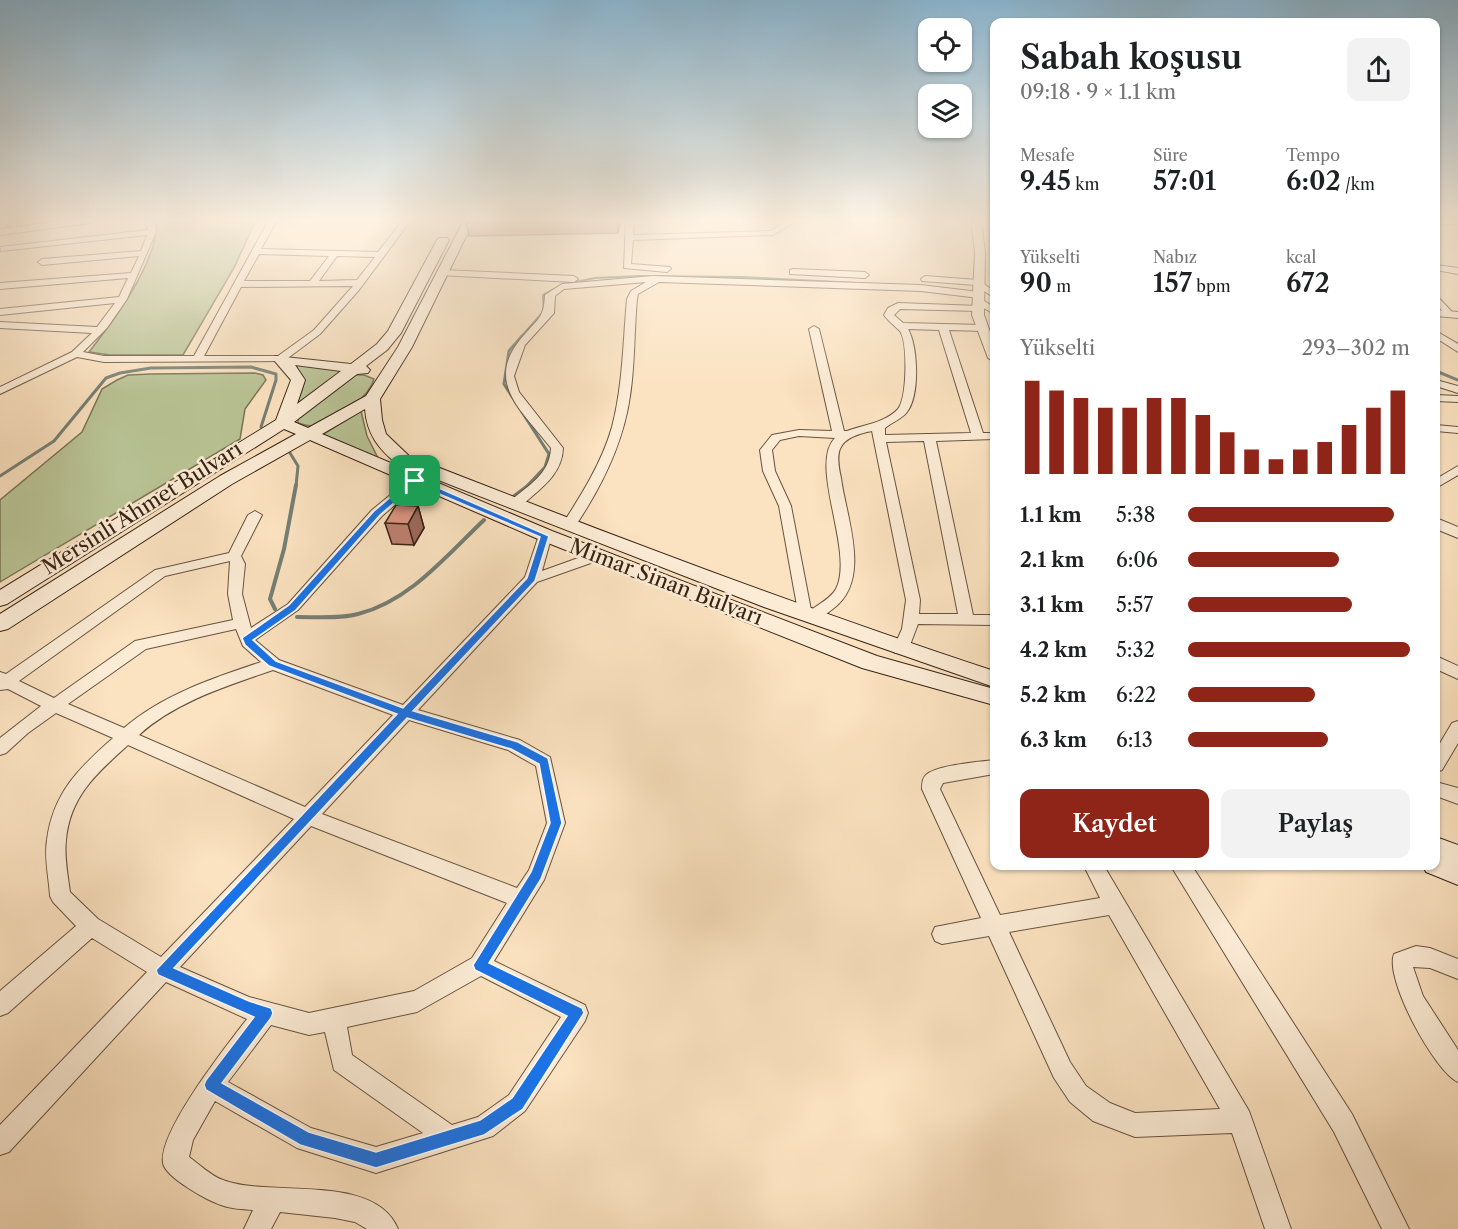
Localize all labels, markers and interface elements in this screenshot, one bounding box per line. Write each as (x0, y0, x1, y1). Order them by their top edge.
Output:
map controls (918, 18, 972, 138)
button: locate (918, 18, 972, 72)
text: Sabah koşusu (1020, 37, 1242, 78)
button: share (1347, 38, 1410, 101)
text: 09:18 · 9 × 1.1 km (1020, 80, 1176, 104)
button: layers (918, 84, 972, 138)
text: Mesafe (1020, 145, 1075, 165)
text: Süre (1153, 145, 1188, 165)
text: Tempo (1286, 145, 1340, 165)
text: 9.45 (1020, 165, 1071, 197)
text: 57:01 (1153, 165, 1216, 197)
text: 6:02 (1286, 165, 1341, 197)
text: km (1071, 174, 1099, 194)
text: /km (1341, 174, 1375, 194)
text: Yükselti (1020, 247, 1080, 267)
text: Nabız (1153, 247, 1197, 267)
text: kcal (1286, 247, 1316, 267)
text: 90 (1020, 267, 1052, 299)
text: 157 (1153, 267, 1192, 299)
text: 672 (1286, 267, 1330, 299)
text: m (1052, 276, 1071, 296)
text: bpm (1192, 276, 1231, 296)
text: Yükselti (1020, 336, 1095, 360)
text: 293–302 m (1302, 336, 1410, 360)
street label: Mersinli Ahmet Bulvarı (37, 436, 246, 579)
pin (389, 455, 440, 506)
icon: arrive (398, 464, 431, 497)
text: 1.1 km (1020, 503, 1082, 527)
text: 5:38 (1116, 503, 1155, 527)
street label: Mimar Sinan Bulvarı (566, 533, 766, 630)
text: 2.1 km (1020, 548, 1084, 572)
text: 6:06 (1116, 548, 1158, 572)
text: 3.1 km (1020, 593, 1084, 617)
text: 5:57 (1116, 593, 1153, 617)
text: 4.2 km (1020, 638, 1087, 662)
text: 5:32 (1116, 638, 1155, 662)
text: 5.2 km (1020, 683, 1087, 707)
text: 6:22 (1116, 683, 1156, 707)
text: 6.3 km (1020, 728, 1087, 752)
text: 6:13 (1116, 728, 1153, 752)
button: Kaydet (1020, 789, 1209, 858)
button: Paylaş (1221, 789, 1410, 858)

